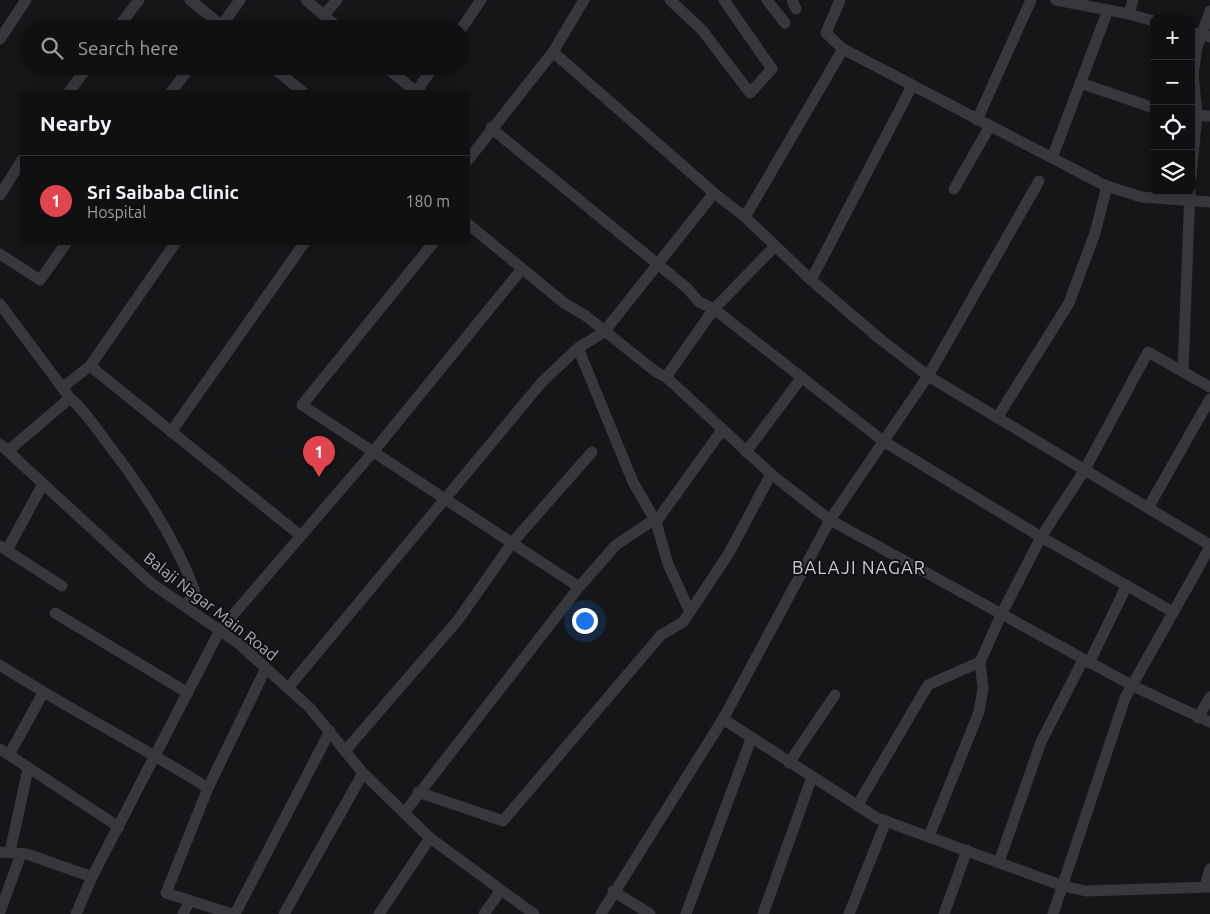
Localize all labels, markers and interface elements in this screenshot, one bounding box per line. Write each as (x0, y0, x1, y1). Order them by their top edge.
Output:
map controls (1150, 15, 1195, 195)
button: + (1150, 15, 1195, 60)
search box (20, 20, 470, 75)
icon: search (38, 34, 66, 62)
text: Search here (78, 37, 178, 59)
button: − (1150, 60, 1195, 105)
button: locate (1150, 105, 1195, 150)
text: Nearby (40, 111, 111, 135)
button: layers (1150, 150, 1195, 195)
text: Sri Saibaba Clinic (87, 181, 239, 203)
text: 1 (51, 192, 61, 210)
text: 180 m (405, 192, 450, 210)
text: Hospital (87, 203, 146, 221)
pin: 1 (303, 436, 335, 477)
street label: Balaji Nagar Main Road (141, 548, 281, 664)
district label: BALAJI NAGAR (792, 557, 926, 577)
your location (572, 608, 598, 634)

